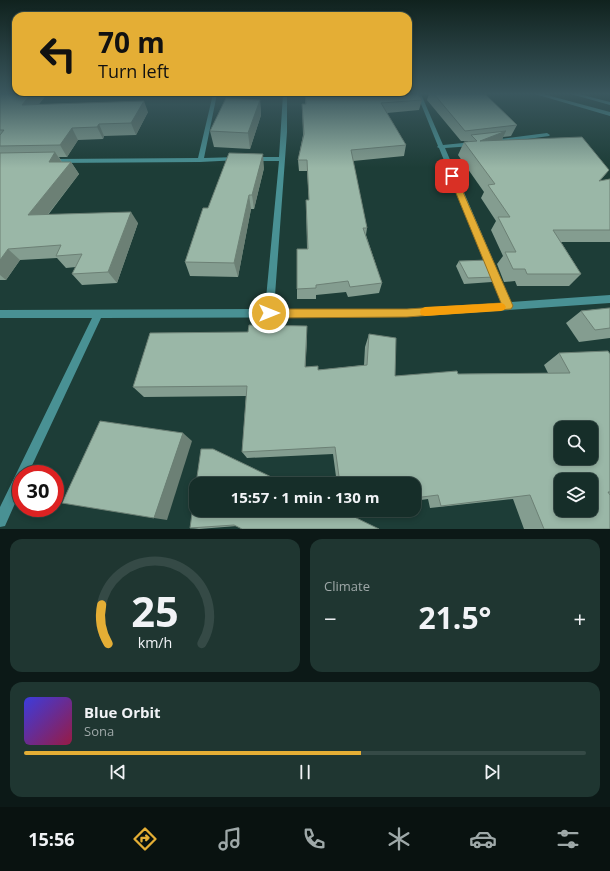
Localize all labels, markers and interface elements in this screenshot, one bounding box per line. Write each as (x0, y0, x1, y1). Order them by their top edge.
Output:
text: 70 m (98, 23, 165, 61)
icon: left (32, 28, 84, 80)
text: Turn left (98, 59, 169, 83)
pin (435, 159, 469, 193)
icon: arrive (441, 165, 463, 187)
position arrow (248, 292, 290, 334)
map controls (554, 421, 598, 517)
button: search (554, 421, 598, 465)
speed limit sign: 30 (12, 465, 64, 517)
button: layers (554, 473, 598, 517)
text: 15:57 · 1 min · 130 m (231, 487, 379, 507)
text: Climate (324, 577, 370, 595)
text: 25 (131, 582, 179, 638)
text: 21.5° (419, 597, 491, 638)
text: − (324, 603, 337, 633)
text: + (573, 603, 586, 633)
text: km/h (138, 632, 172, 651)
text: Blue Orbit (84, 702, 161, 722)
text: Sona (84, 722, 114, 740)
icon: previous (107, 761, 129, 783)
icon: pause (294, 761, 316, 783)
icon: next (481, 761, 503, 783)
icon: directions (131, 825, 159, 853)
icon: music (216, 825, 244, 853)
icon: phone (300, 825, 328, 853)
icon: climate (385, 825, 413, 853)
icon: car (469, 825, 497, 853)
icon: filters (554, 825, 582, 853)
text: 15:56 (28, 827, 75, 851)

